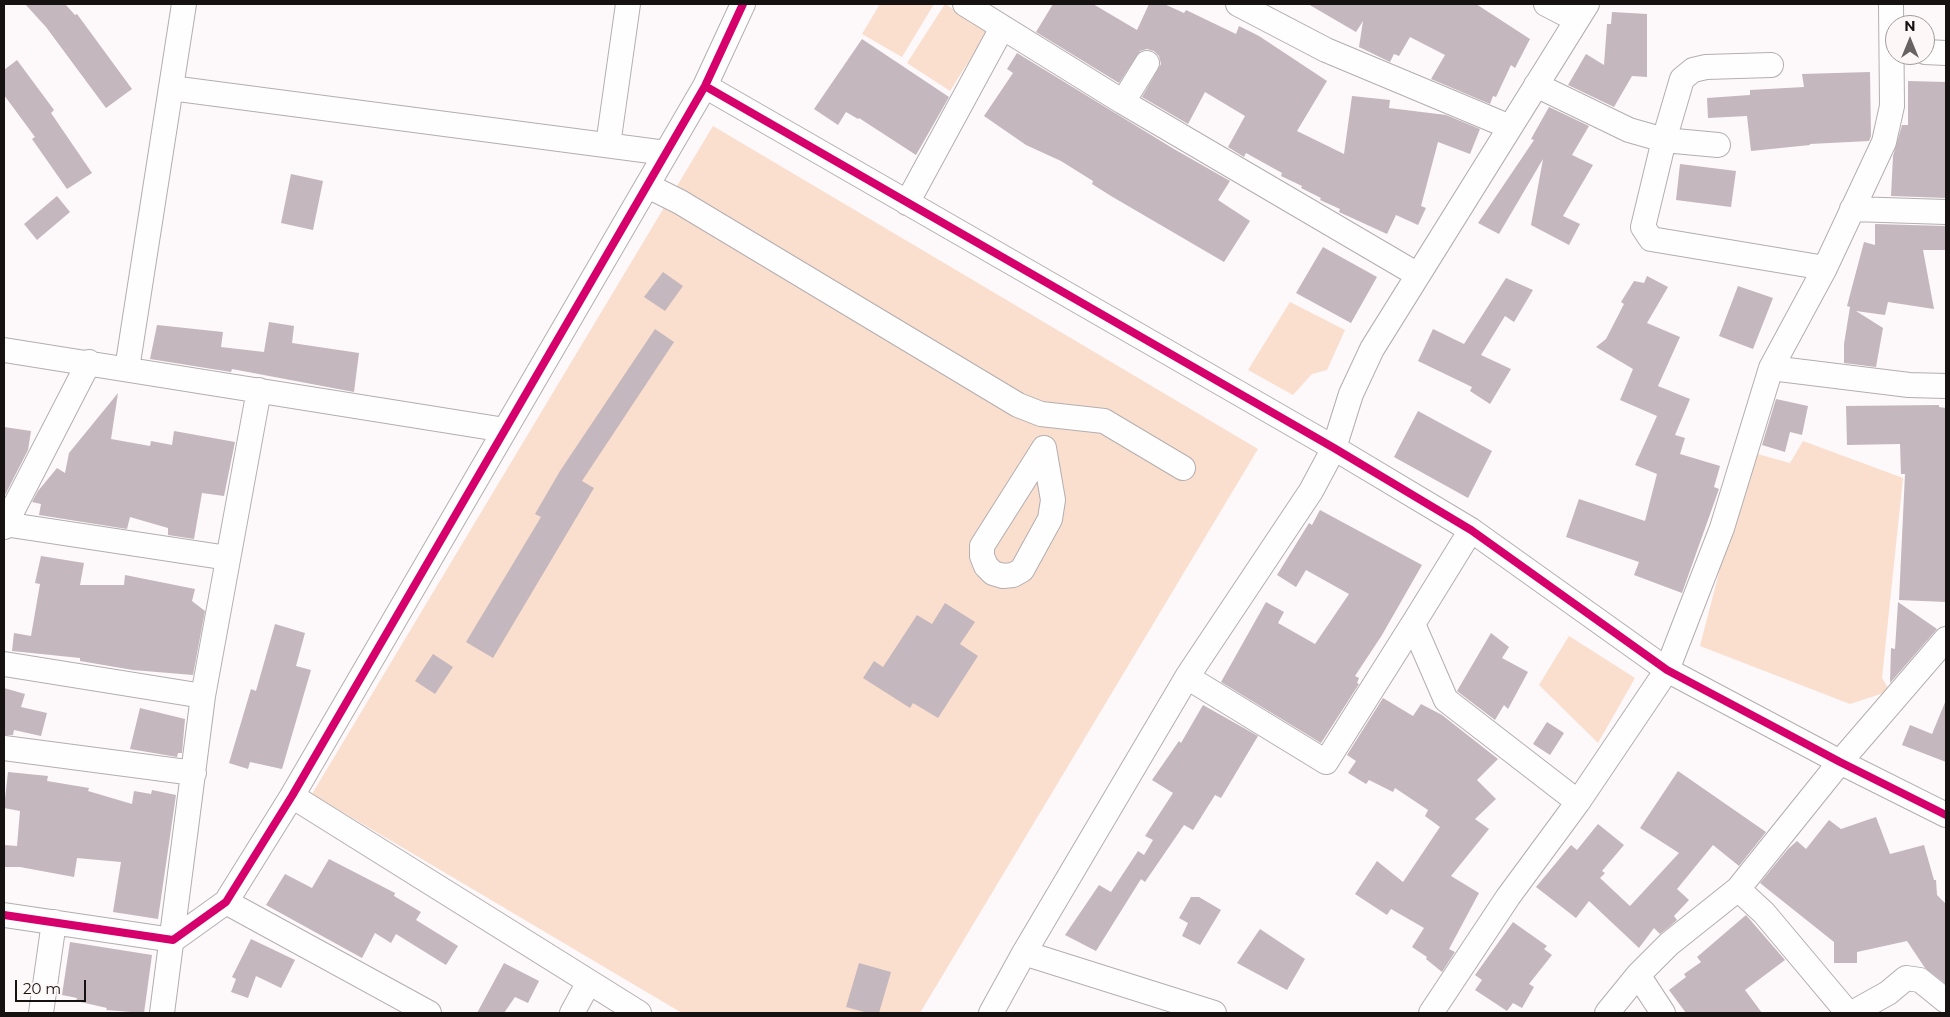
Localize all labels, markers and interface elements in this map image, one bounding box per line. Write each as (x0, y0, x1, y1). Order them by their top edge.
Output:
north arrow (1885, 15, 1935, 65)
text: N (1904, 17, 1916, 35)
scale bar (18, 970, 89, 1002)
text: 20 m (23, 979, 61, 998)

